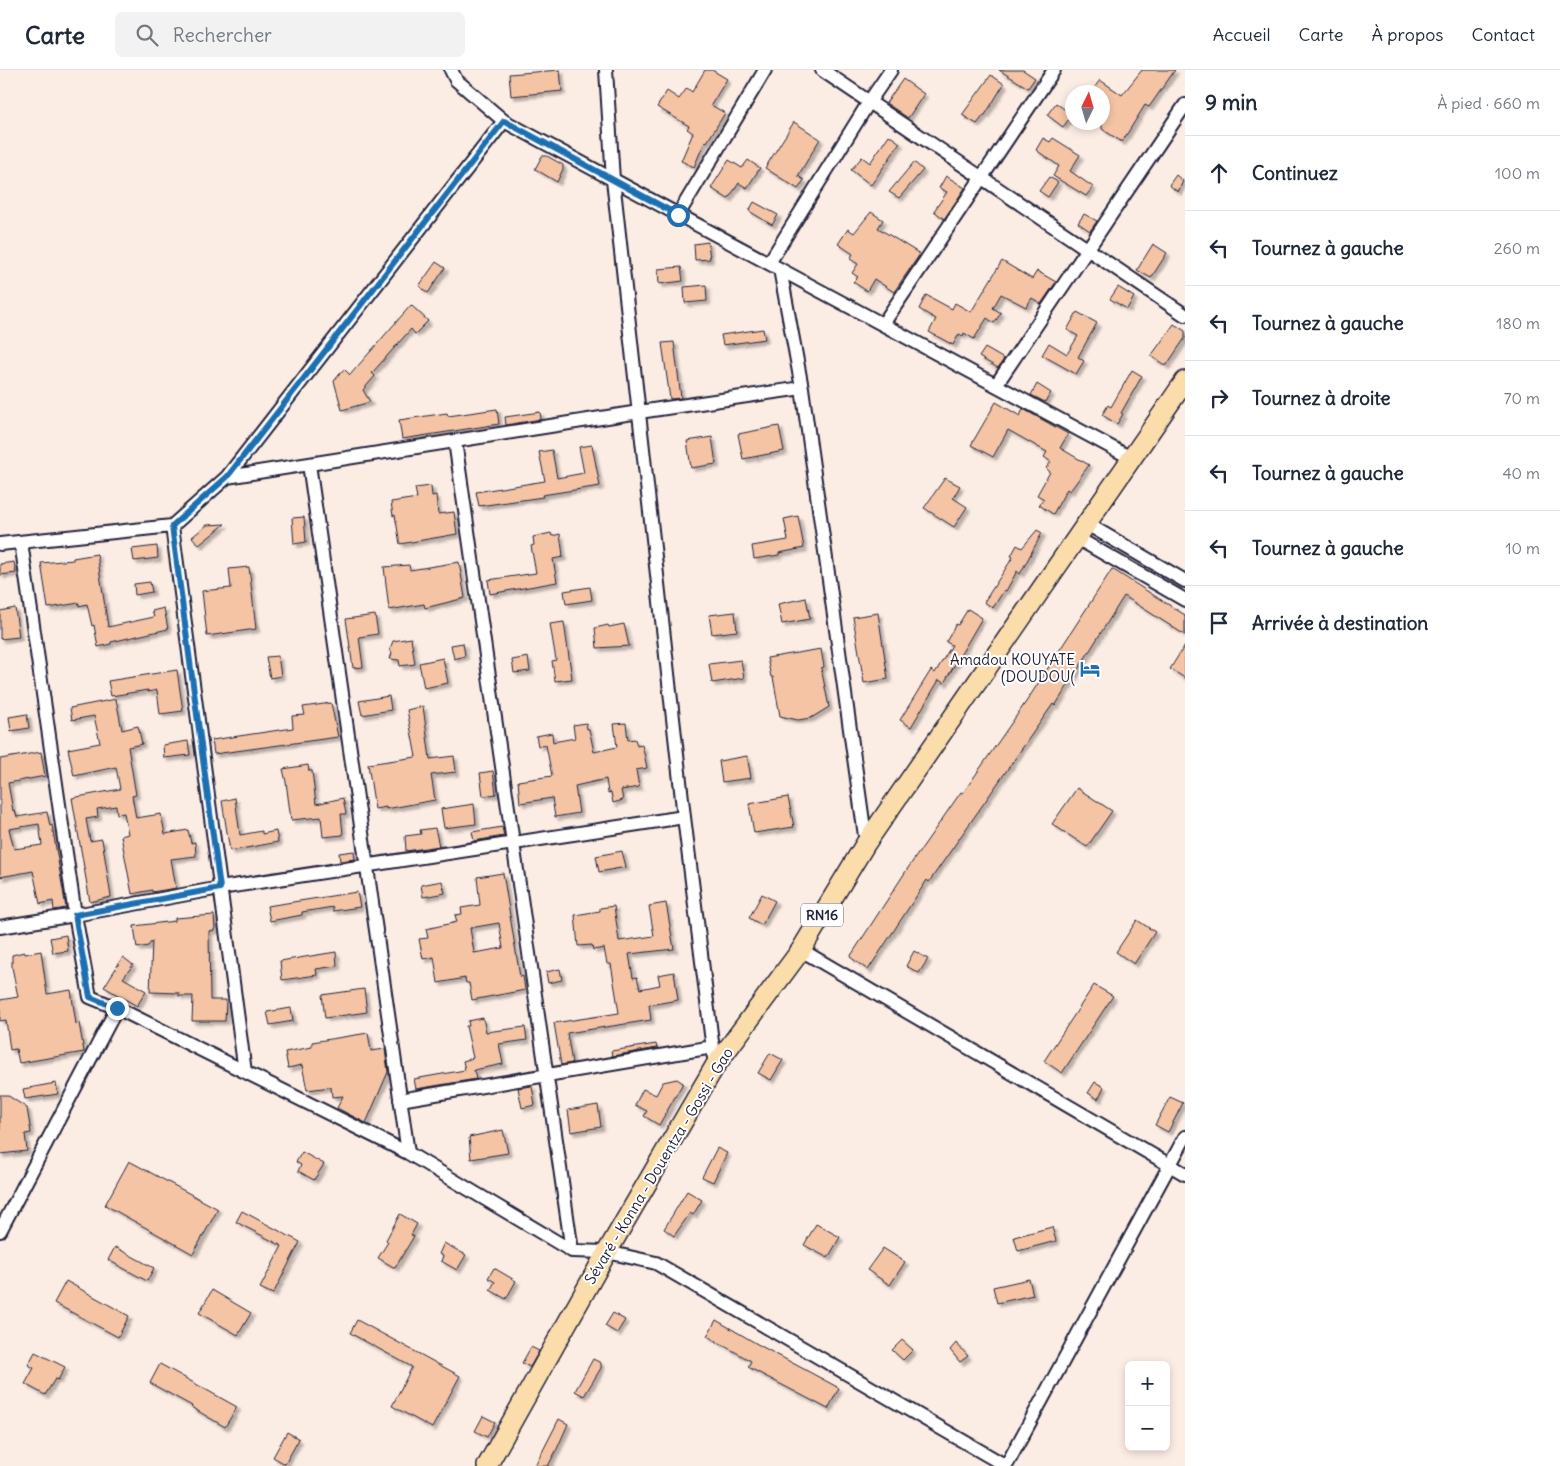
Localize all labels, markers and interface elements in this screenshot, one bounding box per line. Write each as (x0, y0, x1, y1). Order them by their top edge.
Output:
search box (115, 12, 465, 57)
text: Carte (25, 20, 85, 50)
icon: search (133, 21, 161, 49)
text: Rechercher (173, 23, 272, 47)
text: Accueil (1213, 23, 1271, 46)
text: Carte (1299, 23, 1344, 46)
text: À propos (1372, 23, 1443, 46)
text: Contact (1471, 23, 1535, 46)
north arrow (1065, 85, 1110, 130)
text: 9 min (1205, 89, 1257, 116)
text: À pied · 660 m (1437, 93, 1540, 113)
icon: ahead (1205, 159, 1233, 187)
text: Continuez (1252, 161, 1338, 185)
text: 100 m (1495, 163, 1540, 183)
route start (667, 204, 690, 227)
icon: left (1205, 234, 1233, 262)
text: Tournez à gauche (1252, 236, 1404, 260)
text: 260 m (1494, 238, 1540, 258)
icon: left (1205, 309, 1233, 337)
text: Tournez à gauche (1252, 311, 1404, 335)
text: 180 m (1496, 313, 1540, 333)
icon: right (1205, 384, 1233, 412)
text: Tournez à droite (1252, 386, 1391, 410)
text: 70 m (1504, 388, 1540, 408)
icon: left (1205, 459, 1233, 487)
text: Tournez à gauche (1252, 461, 1404, 485)
text: 40 m (1502, 463, 1540, 483)
icon: left (1205, 534, 1233, 562)
text: Tournez à gauche (1252, 536, 1404, 560)
text: 10 m (1505, 538, 1540, 558)
icon: arrive (1205, 609, 1233, 637)
text: Arrivée à destination (1252, 611, 1428, 635)
place label: Amadou KOUYATE (DOUDOU( (950, 650, 1075, 686)
hotel icon: Amadou KOUYATE (DOUDOU( (1079, 658, 1101, 680)
road number: RN16 (801, 904, 843, 926)
route end (106, 997, 129, 1020)
street label: Sévaré - Konna - Douentza - Gossi - Gao (580, 1044, 737, 1288)
map controls (1125, 1361, 1170, 1451)
button: + (1125, 1361, 1170, 1406)
button: − (1125, 1406, 1170, 1451)

